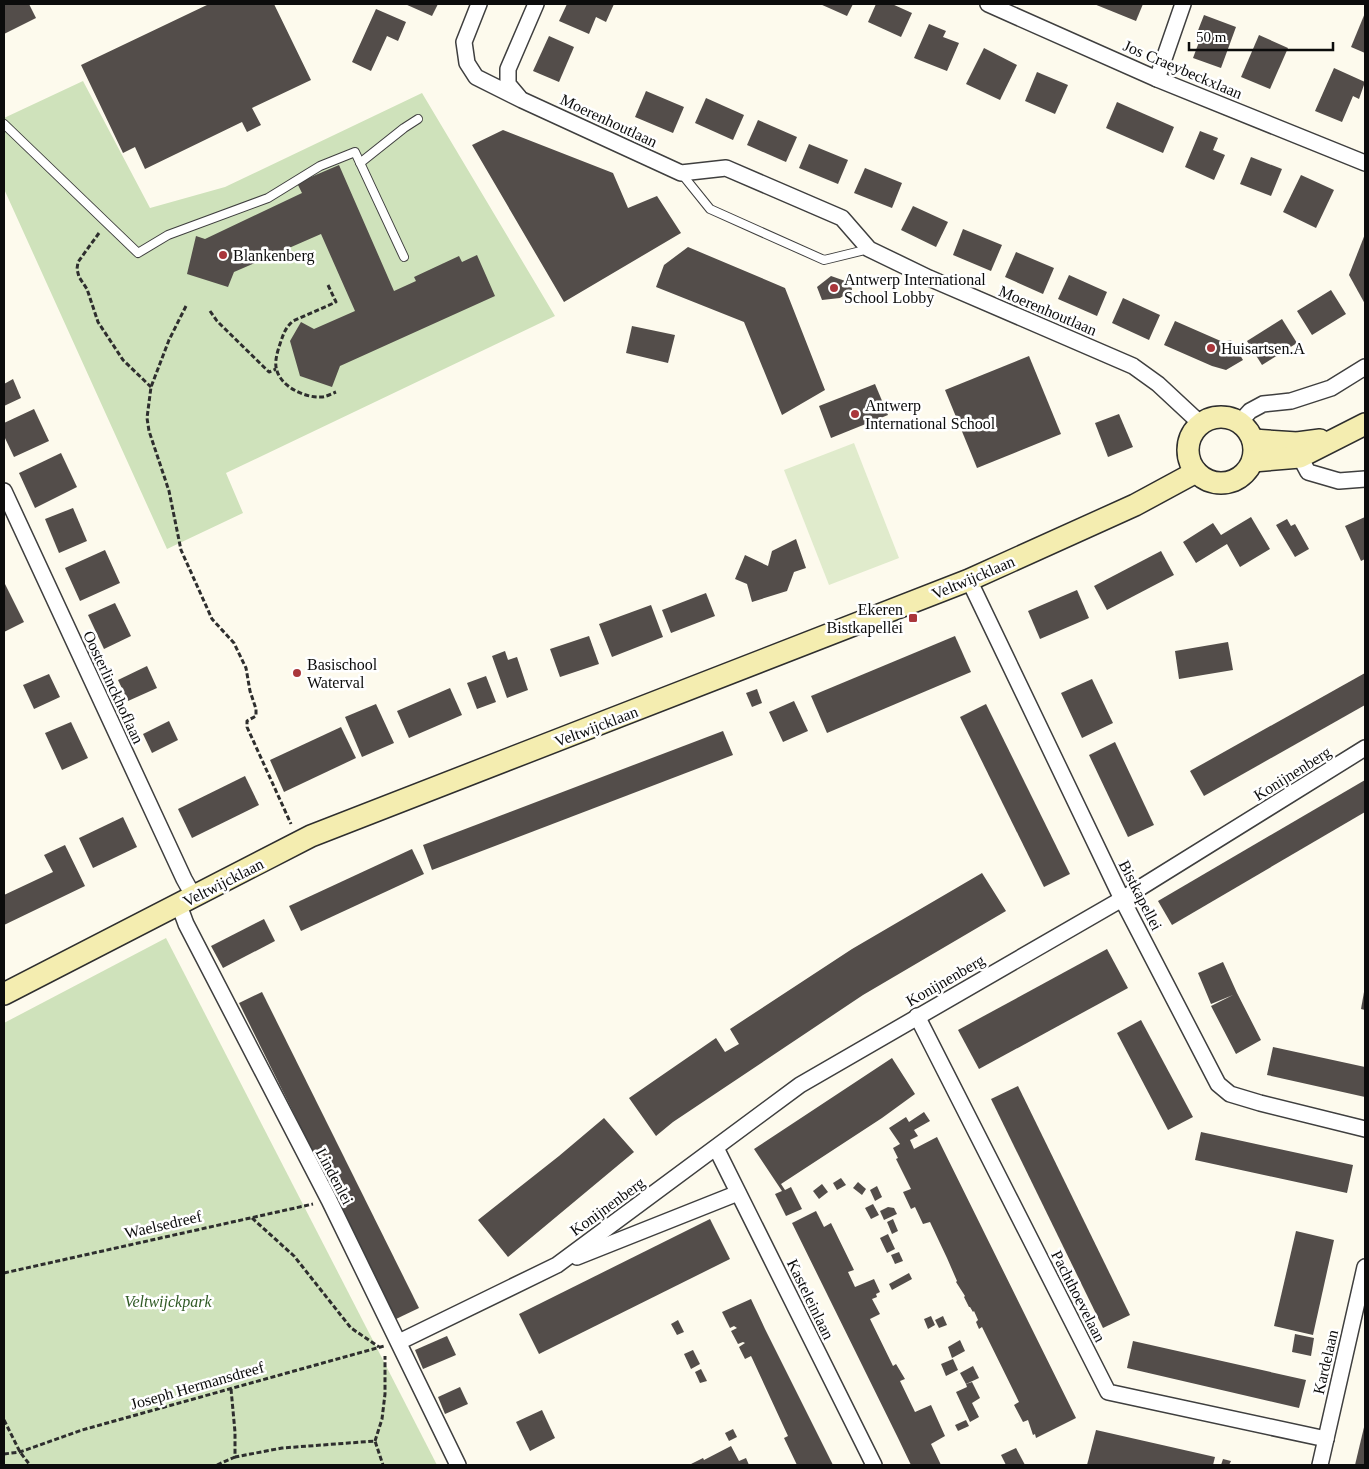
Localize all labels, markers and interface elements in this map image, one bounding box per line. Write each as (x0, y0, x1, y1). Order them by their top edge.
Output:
scale bar (1189, 20, 1333, 52)
text: 50 m (1196, 29, 1227, 45)
street label: Jos Craeybeckxlaan (1120, 37, 1245, 103)
street label: Moerenhoutlaan (558, 91, 660, 150)
place label: Blankenberg (233, 247, 314, 265)
marker: Blankenberg (217, 249, 229, 261)
place label: Antwerp International School Lobby (844, 271, 986, 307)
marker: Antwerp International School Lobby (828, 282, 840, 294)
street label: Moerenhoutlaan (996, 282, 1099, 339)
place label: Huisartsen.A (1221, 340, 1305, 357)
marker: Huisartsen.A (1205, 342, 1217, 354)
place label: Antwerp International School (865, 397, 996, 432)
marker: Antwerp International School (849, 408, 861, 420)
street label: Veltwijcklaan (929, 552, 1017, 603)
place label: Ekeren Bistkapellei (827, 601, 904, 637)
marker: Ekeren Bistkapellei (907, 612, 919, 624)
street label: Oosterlinckhoflaan (80, 628, 147, 746)
place label: Basischool Waterval (307, 656, 378, 691)
marker: Basischool Waterval (291, 667, 303, 679)
street label: Veltwijcklaan (552, 703, 641, 751)
street label: Konijnenberg (1251, 743, 1334, 805)
street label: Veltwijcklaan (180, 855, 267, 911)
street label: Bistkapellei (1115, 857, 1166, 934)
street label: Konijnenberg (903, 951, 988, 1011)
street label: Lindenlei (313, 1145, 357, 1208)
street label: Konijnenberg (567, 1174, 648, 1240)
street label: Waelsedreef (123, 1207, 204, 1242)
street label: Pachthoevelaan (1048, 1248, 1109, 1345)
street label: Kasteleinlaan (784, 1256, 837, 1342)
park label: Veltwijckpark (124, 1293, 212, 1311)
street label: Kardelaan (1310, 1328, 1341, 1396)
street label: Joseph Hermansdreef (128, 1358, 267, 1414)

